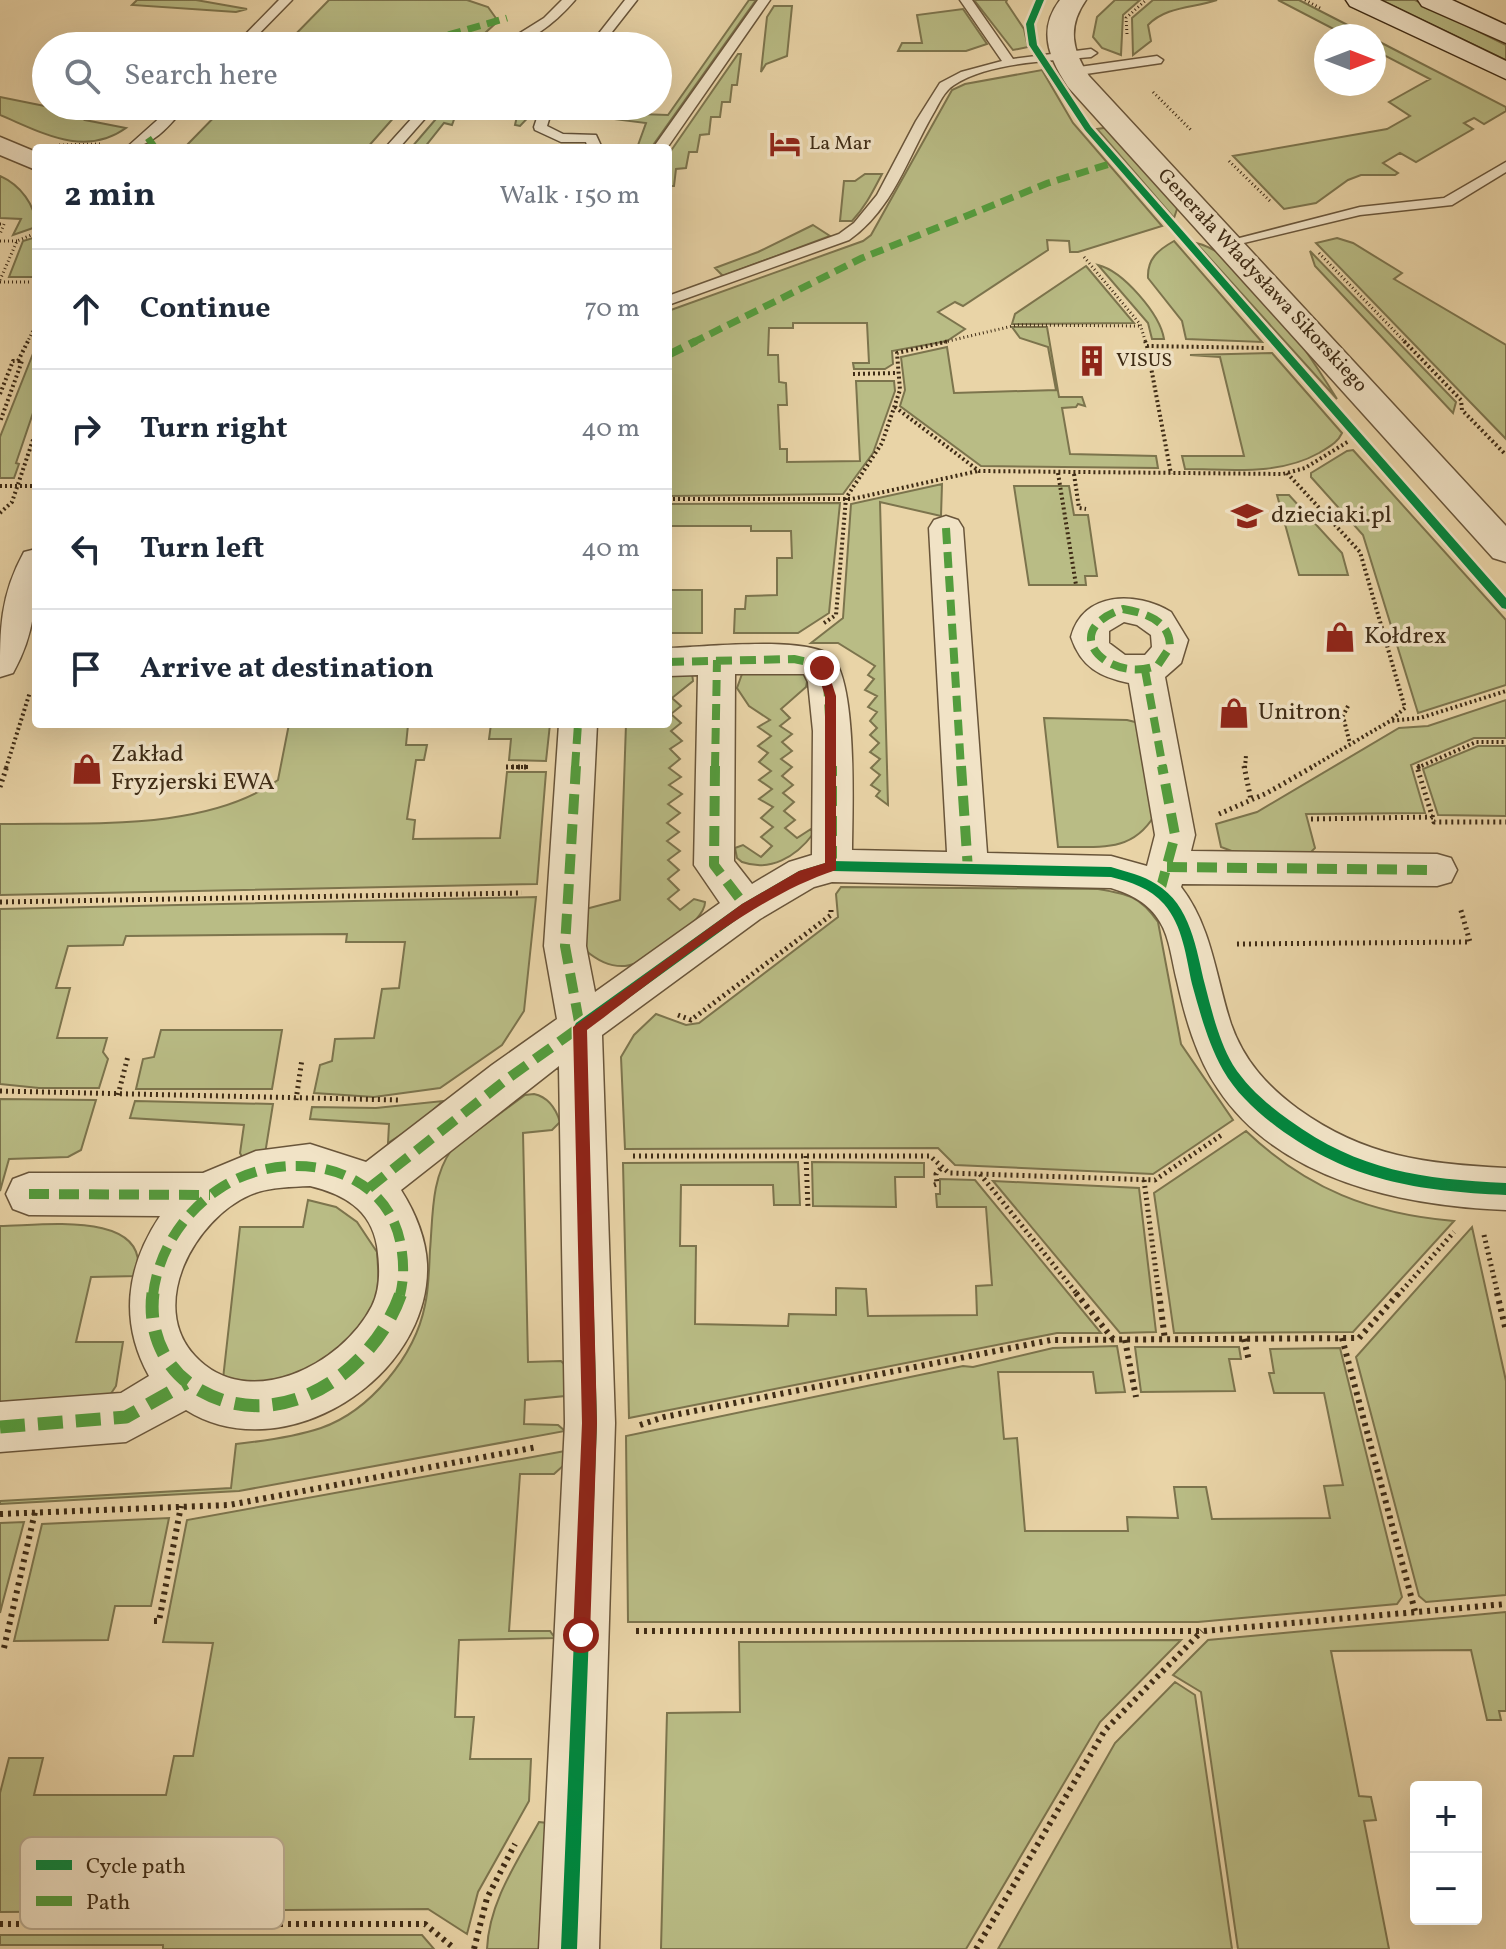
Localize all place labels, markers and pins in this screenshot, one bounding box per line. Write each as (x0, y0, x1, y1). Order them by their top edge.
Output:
hotel icon: La Mar (768, 127, 802, 161)
place label: La Mar (809, 130, 871, 158)
building icon: VISUS (1075, 344, 1109, 378)
place label: VISUS (1116, 347, 1172, 375)
school or university icon: dzieciaki.pl (1230, 499, 1264, 533)
place label: dzieciaki.pl (1271, 499, 1392, 533)
shop icon: Kołdrex (1323, 620, 1357, 654)
place label: Kołdrex (1364, 620, 1447, 654)
shop icon: Unitron (1217, 696, 1251, 730)
place label: Unitron (1258, 696, 1341, 730)
place label: Zakład Fryzjerski EWA (111, 738, 275, 800)
shop icon: Zakład Fryzjerski EWA (70, 752, 104, 786)

